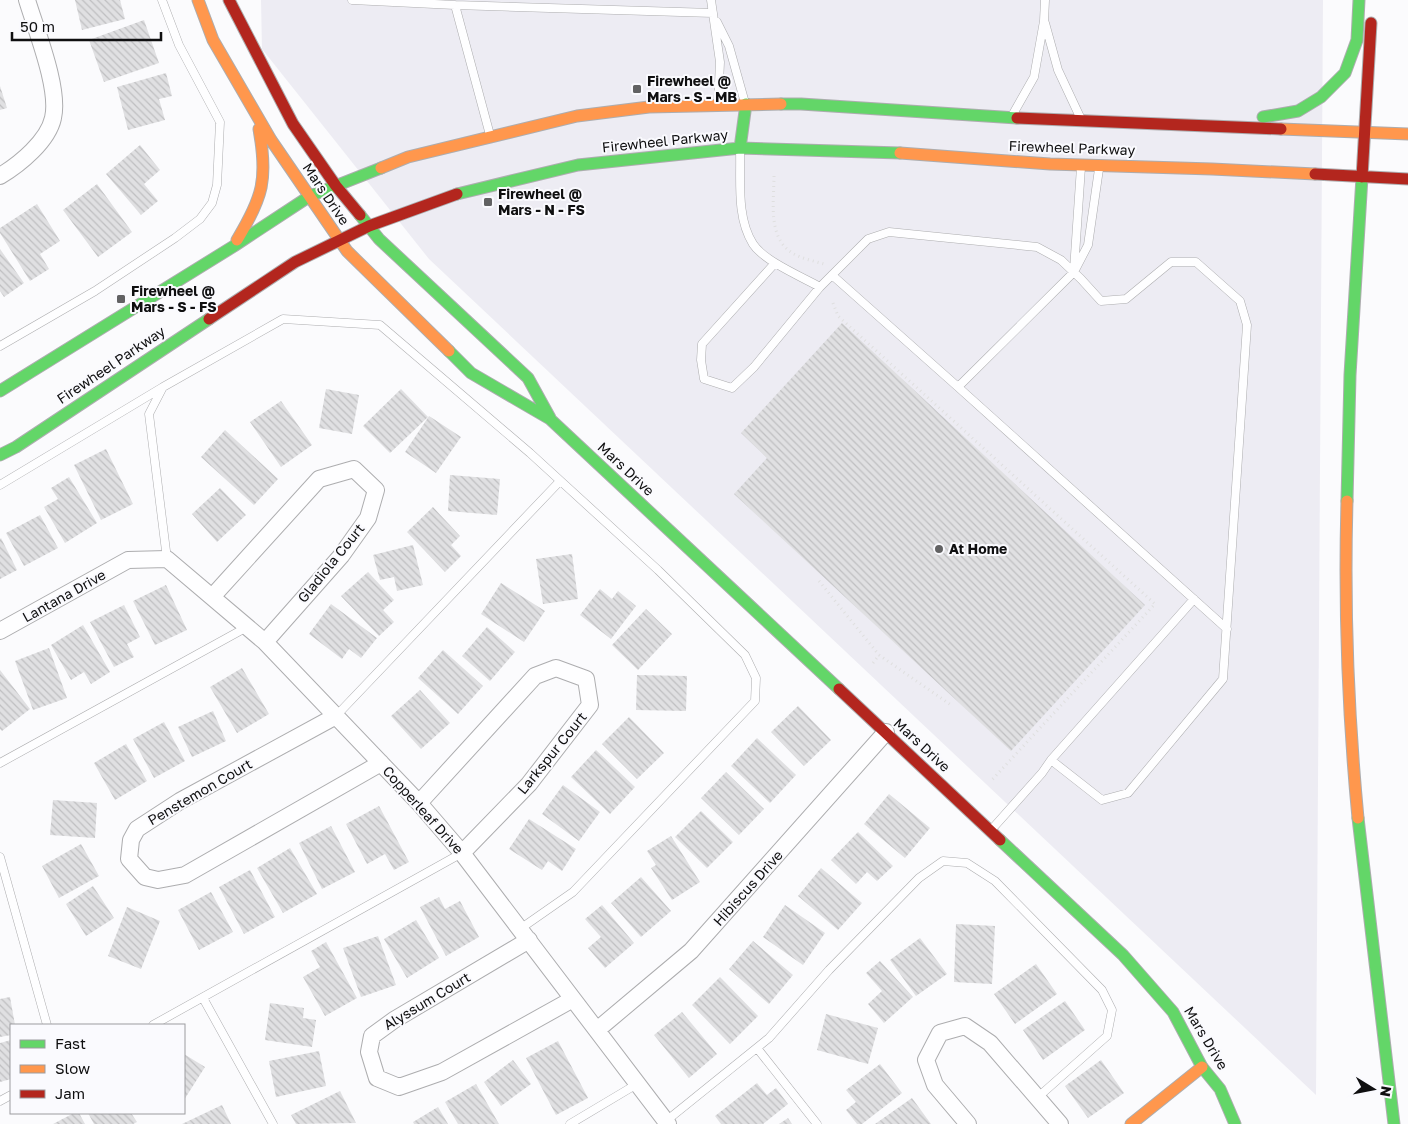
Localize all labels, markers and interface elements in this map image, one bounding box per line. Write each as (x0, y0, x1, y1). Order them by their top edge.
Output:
scale bar (12, 10, 161, 42)
text: 50 m (20, 17, 55, 35)
place label: Firewheel @ Mars - S - MB (647, 72, 737, 105)
marker: Firewheel @ Mars - S - MB (631, 83, 643, 95)
street label: Firewheel Parkway (601, 125, 729, 156)
street label: Firewheel Parkway (1008, 137, 1136, 158)
street label: Mars Drive (300, 160, 353, 228)
place label: Firewheel @ Mars - N - FS (498, 185, 585, 218)
marker: Firewheel @ Mars - N - FS (482, 196, 494, 208)
place label: Firewheel @ Mars - S - FS (131, 282, 217, 315)
marker: Firewheel @ Mars - S - FS (115, 293, 127, 305)
street label: Firewheel Parkway (54, 322, 168, 407)
street label: Mars Drive (595, 438, 658, 499)
street label: Gladiola Court (294, 520, 368, 606)
place label: At Home (949, 540, 1007, 557)
marker: At Home (933, 543, 945, 555)
street label: Lantana Drive (19, 566, 108, 625)
street label: Larkspur Court (513, 708, 590, 797)
street label: Mars Drive (891, 714, 954, 775)
street label: Penstemon Court (145, 755, 255, 828)
street label: Copperleaf Drive (379, 762, 467, 857)
street label: Hibiscus Drive (709, 846, 786, 929)
street label: Alyssum Court (380, 968, 473, 1033)
street label: Mars Drive (1181, 1003, 1232, 1073)
legend (10, 1024, 185, 1114)
text: Fast (55, 1034, 86, 1052)
text: Slow (55, 1059, 90, 1077)
north arrow (1348, 1064, 1398, 1114)
text: Jam (55, 1084, 85, 1102)
text: N (1377, 1085, 1396, 1098)

